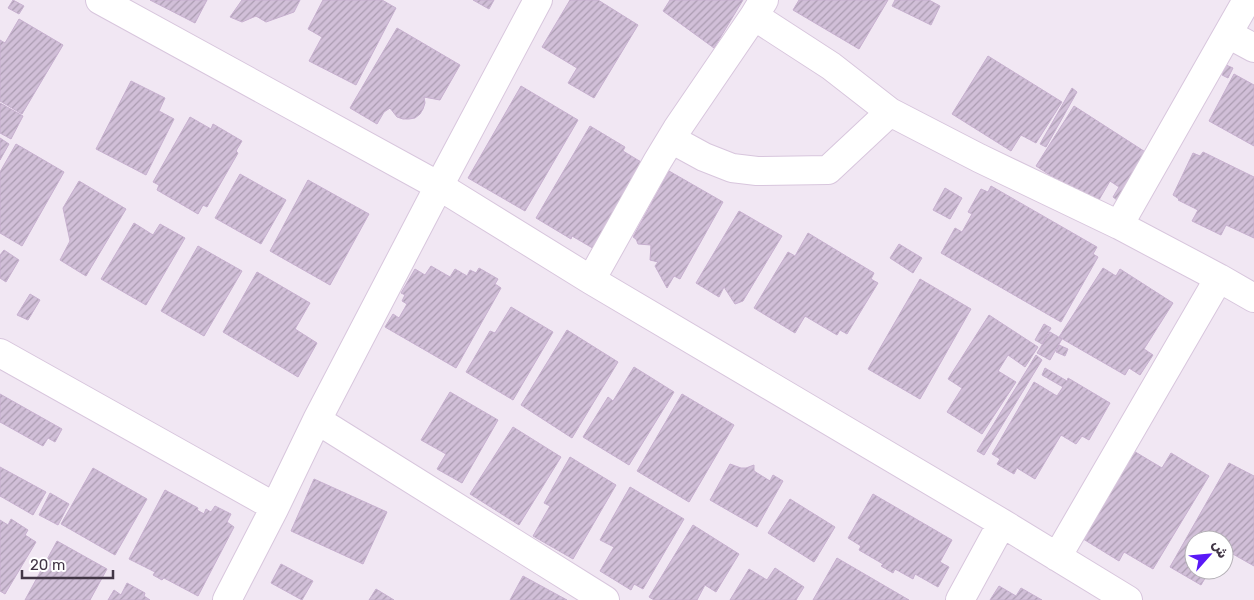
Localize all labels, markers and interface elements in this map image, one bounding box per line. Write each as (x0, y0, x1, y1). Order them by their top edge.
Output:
north arrow (1184, 530, 1234, 580)
text: ش (1209, 538, 1232, 561)
scale bar (22, 548, 114, 580)
text: 20 m (30, 556, 65, 574)

